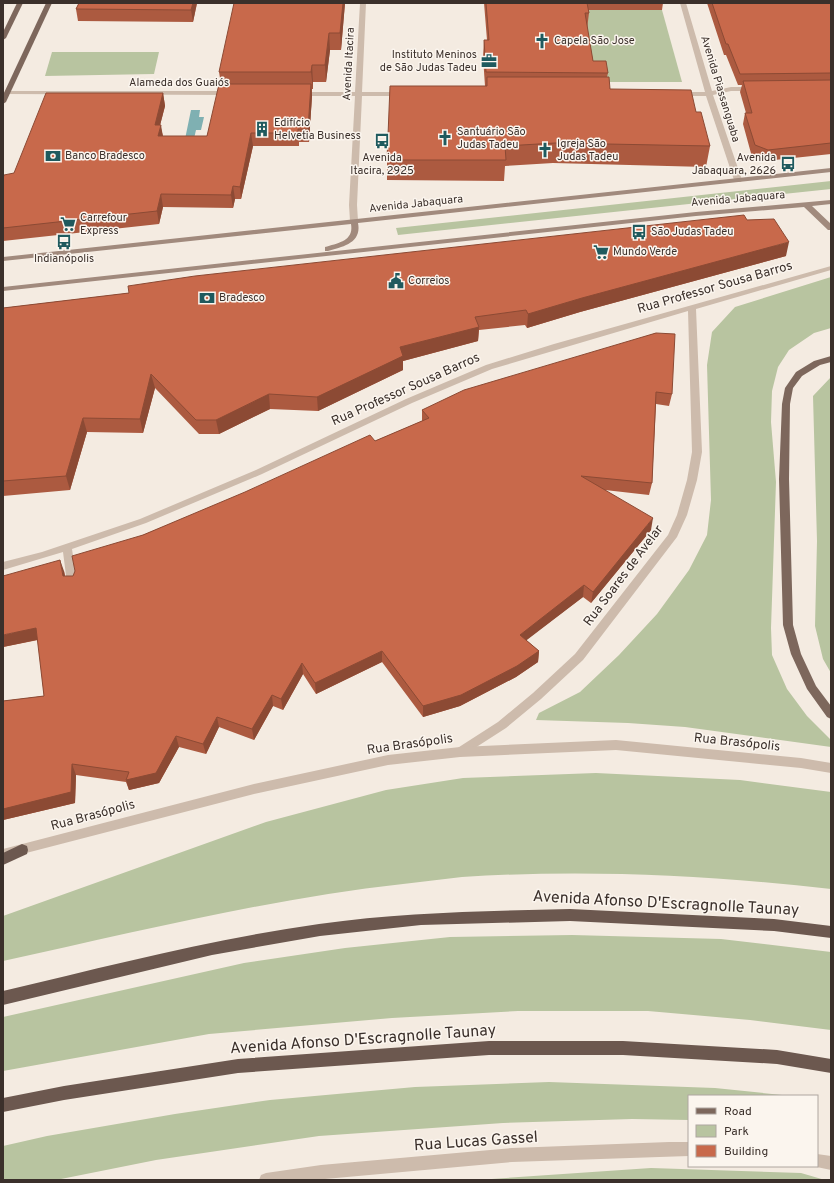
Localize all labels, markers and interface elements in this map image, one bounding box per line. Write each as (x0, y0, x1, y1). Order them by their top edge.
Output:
street label: Avenida Itacira (340, 27, 358, 101)
church icon: Capela São Jose (533, 32, 551, 50)
place label: Capela São Jose (554, 34, 635, 48)
street label: Avenida Piassanguaba (697, 34, 743, 144)
place label: Instituto Meninos de São Judas Tadeu (380, 48, 477, 75)
office icon: Instituto Meninos de São Judas Tadeu (480, 52, 498, 70)
street label: Alameda dos Guaiós (129, 76, 229, 90)
place label: Edifício Helvetia Business (274, 116, 361, 143)
building icon: Edifício Helvetia Business (253, 120, 271, 138)
place label: Santuário São Judas Tadeu (457, 125, 526, 152)
church icon: Santuário São Judas Tadeu (436, 129, 454, 147)
bus stop icon: Avenida Itacira, 2925 (373, 132, 391, 150)
place label: Igreja São Judas Tadeu (557, 137, 618, 164)
church icon: Igreja São Judas Tadeu (536, 141, 554, 159)
bank icon: Banco Bradesco (44, 147, 62, 165)
place label: Banco Bradesco (65, 149, 145, 163)
place label: Avenida Itacira, 2925 (350, 151, 414, 178)
place label: Avenida Jabaquara, 2626 (692, 151, 776, 178)
bus stop icon: Avenida Jabaquara, 2626 (779, 155, 797, 173)
street label: Avenida Jabaquara (690, 188, 786, 210)
street label: Avenida Jabaquara (368, 192, 464, 216)
place label: Carrefour Express (80, 211, 128, 238)
supermarket icon: Carrefour Express (59, 215, 77, 233)
bus stop icon: São Judas Tadeu (630, 223, 648, 241)
place label: São Judas Tadeu (651, 225, 733, 239)
bus stop icon: Indianópolis (55, 233, 73, 251)
supermarket icon: Mundo Verde (592, 243, 610, 261)
place label: Mundo Verde (613, 245, 677, 259)
place label: Indianópolis (34, 252, 94, 266)
street label: Rua Professor Sousa Barros (636, 258, 794, 318)
public building icon: Correios (387, 272, 405, 290)
place label: Correios (408, 274, 449, 288)
bank icon: Bradesco (198, 289, 216, 307)
place label: Bradesco (219, 291, 265, 305)
street label: Rua Professor Sousa Barros (329, 350, 483, 430)
street label: Rua Soares de Avelar (581, 522, 667, 630)
street label: Rua Brasópolis (366, 731, 454, 759)
street label: Rua Brasópolis (693, 731, 781, 755)
street label: Rua Brasópolis (49, 797, 137, 835)
street label: Avenida Afonso D'Escragnolle Taunay (532, 887, 800, 921)
street label: Avenida Afonso D'Escragnolle Taunay (229, 1021, 497, 1059)
legend (688, 1095, 818, 1167)
text: Road (724, 1104, 752, 1120)
text: Park (724, 1124, 749, 1140)
street label: Rua Lucas Gassel (413, 1128, 539, 1156)
text: Building (724, 1144, 768, 1160)

